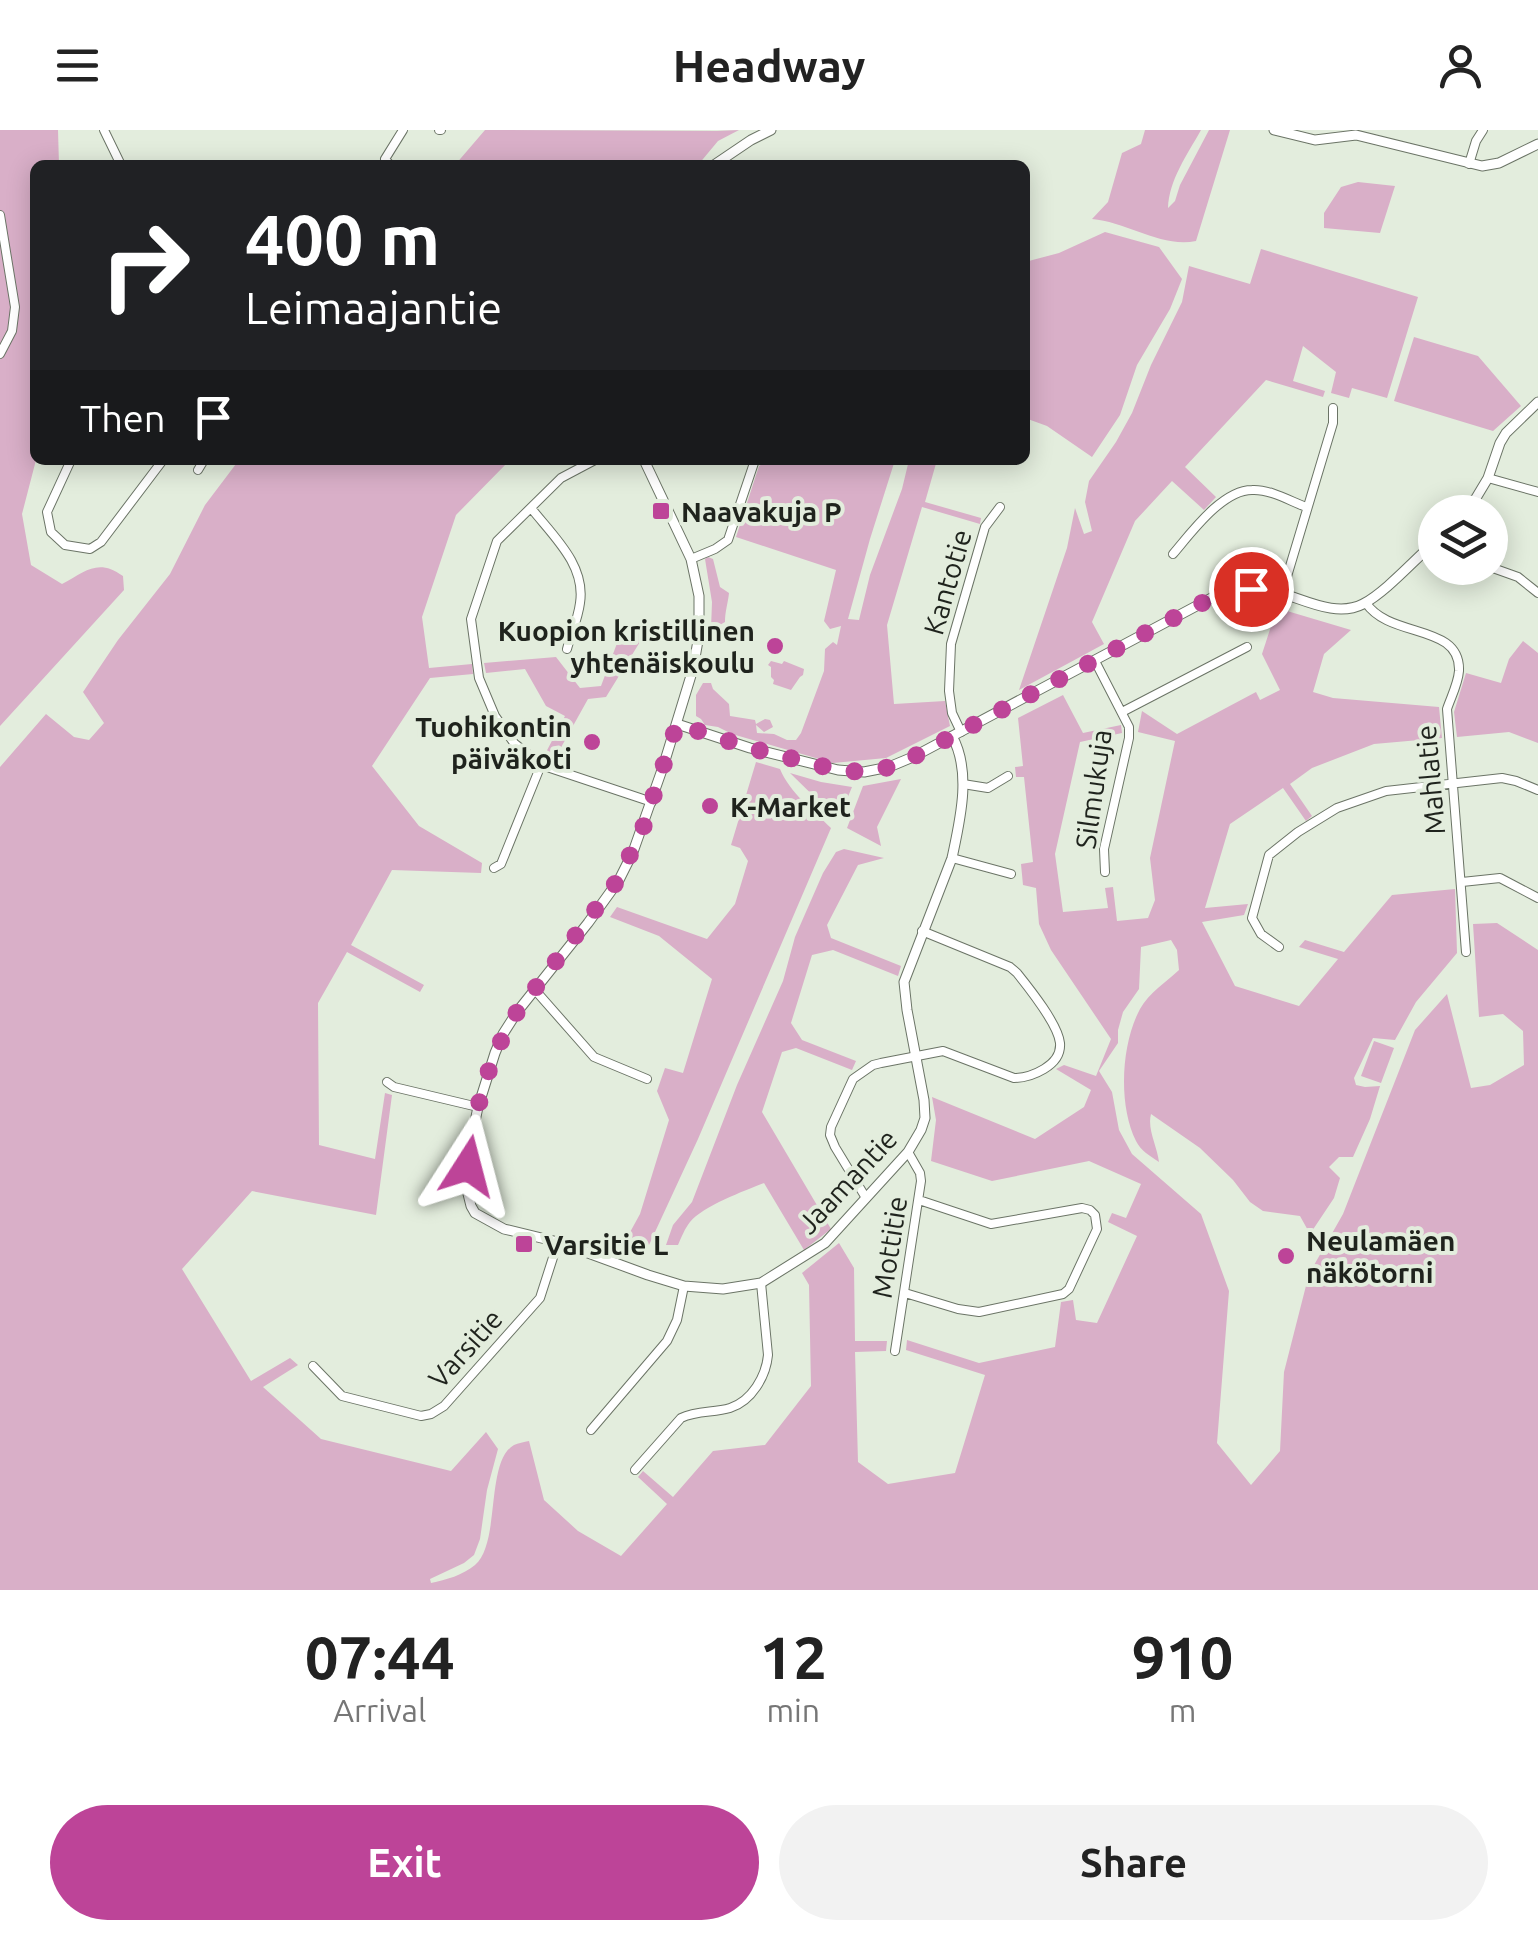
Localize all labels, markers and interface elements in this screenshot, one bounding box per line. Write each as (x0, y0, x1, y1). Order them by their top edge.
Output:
icon: menu (50, 38, 105, 93)
icon: person (1433, 38, 1488, 93)
text: Headway (673, 40, 865, 91)
icon: right (80, 200, 210, 330)
text: 400 m (245, 200, 440, 278)
text: Leimaajantie (245, 282, 502, 333)
icon: arrive (186, 390, 241, 445)
text: Then (80, 397, 166, 439)
map controls (1418, 495, 1508, 585)
button: layers (1418, 495, 1508, 585)
place label: Naavakuja P (681, 496, 842, 527)
marker: Naavakuja P (650, 500, 672, 522)
street label: Kantotie (917, 526, 977, 638)
pin (1209, 547, 1294, 632)
icon: arrive (1224, 562, 1279, 617)
place label: Kuopion kristillinen yhtenäiskoulu (498, 615, 755, 678)
marker: Kuopion kristillinen yhtenäiskoulu (764, 635, 786, 657)
place label: Tuohikontin päiväkoti (415, 711, 572, 774)
street label: Mahlatie (1410, 724, 1450, 836)
street label: Silmukuja (1069, 727, 1117, 851)
marker: Tuohikontin päiväkoti (581, 731, 603, 753)
place label: K-Market (730, 791, 851, 822)
marker: K-Market (699, 795, 721, 817)
position arrow (416, 1114, 520, 1218)
street label: Jaamantie (791, 1123, 903, 1239)
street label: Mottitie (866, 1194, 912, 1300)
place label: Neulamäen näkötorni (1306, 1225, 1455, 1288)
place label: Varsitie L (544, 1229, 668, 1260)
marker: Varsitie L (513, 1233, 535, 1255)
marker: Neulamäen näkötorni (1275, 1245, 1297, 1267)
street label: Varsitie (422, 1303, 508, 1393)
text: 07:44 (305, 1623, 455, 1690)
text: 12 (759, 1623, 827, 1690)
text: 910 (1132, 1623, 1233, 1690)
text: Arrival (333, 1692, 426, 1728)
text: min (766, 1692, 820, 1728)
text: m (1169, 1692, 1196, 1728)
button: Exit (50, 1805, 759, 1920)
button: Share (779, 1805, 1488, 1920)

